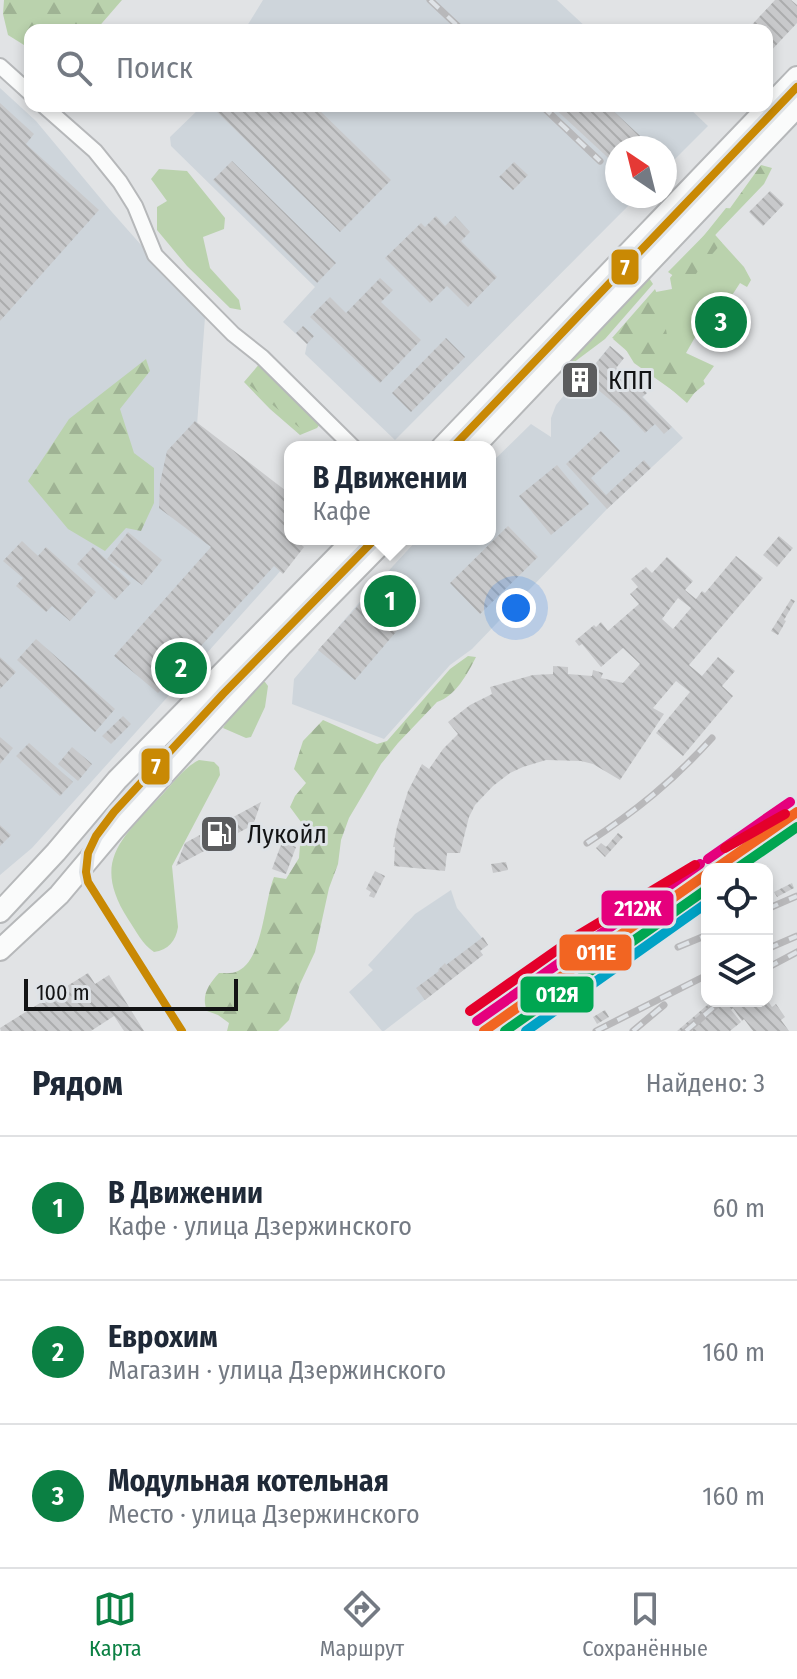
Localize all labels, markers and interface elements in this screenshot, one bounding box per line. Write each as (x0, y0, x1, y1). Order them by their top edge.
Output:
search box (24, 24, 773, 112)
icon: search (52, 46, 96, 90)
text: Поиск (116, 50, 193, 86)
north arrow (605, 136, 677, 208)
line badge: 7 (610, 248, 640, 286)
text: 7 (620, 254, 630, 281)
pin: 3 (695, 292, 747, 352)
building icon: КПП (559, 359, 601, 401)
place label: КПП (608, 365, 653, 396)
popup (284, 441, 496, 545)
text: В Движении (313, 460, 467, 496)
text: Кафе (313, 496, 371, 527)
pin: 1 (364, 571, 416, 631)
your location (496, 588, 536, 628)
pin: 2 (155, 638, 207, 698)
line badge: 7 (140, 747, 171, 786)
text: 7 (151, 753, 161, 780)
fuel station icon: Лукойл (198, 813, 240, 855)
place label: Лукойл (247, 819, 327, 850)
map controls (701, 863, 773, 1007)
button: locate (701, 863, 773, 935)
line badge: 212Ж (600, 889, 675, 927)
text: 212Ж (613, 895, 663, 922)
line badge: 011Е (558, 933, 633, 972)
button: layers (701, 935, 773, 1007)
text: 011Е (576, 939, 616, 966)
scale bar (24, 975, 238, 1011)
line badge: 012Я (519, 975, 595, 1014)
text: 100 m (36, 979, 90, 1006)
text: 012Я (535, 981, 579, 1008)
text: Рядом (32, 1063, 123, 1104)
text: Найдено: 3 (646, 1068, 765, 1099)
text: В Движении (108, 1175, 263, 1211)
text: 1 (53, 1193, 64, 1224)
text: 60 m (712, 1193, 765, 1224)
text: Кафе · улица Дзержинского (108, 1211, 412, 1242)
text: Еврохим (108, 1319, 218, 1355)
text: 2 (52, 1337, 64, 1368)
text: 160 m (702, 1337, 765, 1368)
text: Магазин · улица Дзержинского (108, 1355, 446, 1386)
text: Модульная котельная (108, 1463, 389, 1499)
text: 3 (52, 1481, 64, 1512)
text: 160 m (702, 1481, 765, 1512)
text: Место · улица Дзержинского (108, 1499, 420, 1530)
tab: Карта (89, 1587, 142, 1662)
tab: Маршрут (320, 1587, 404, 1662)
tab: Сохранённые (582, 1587, 708, 1662)

